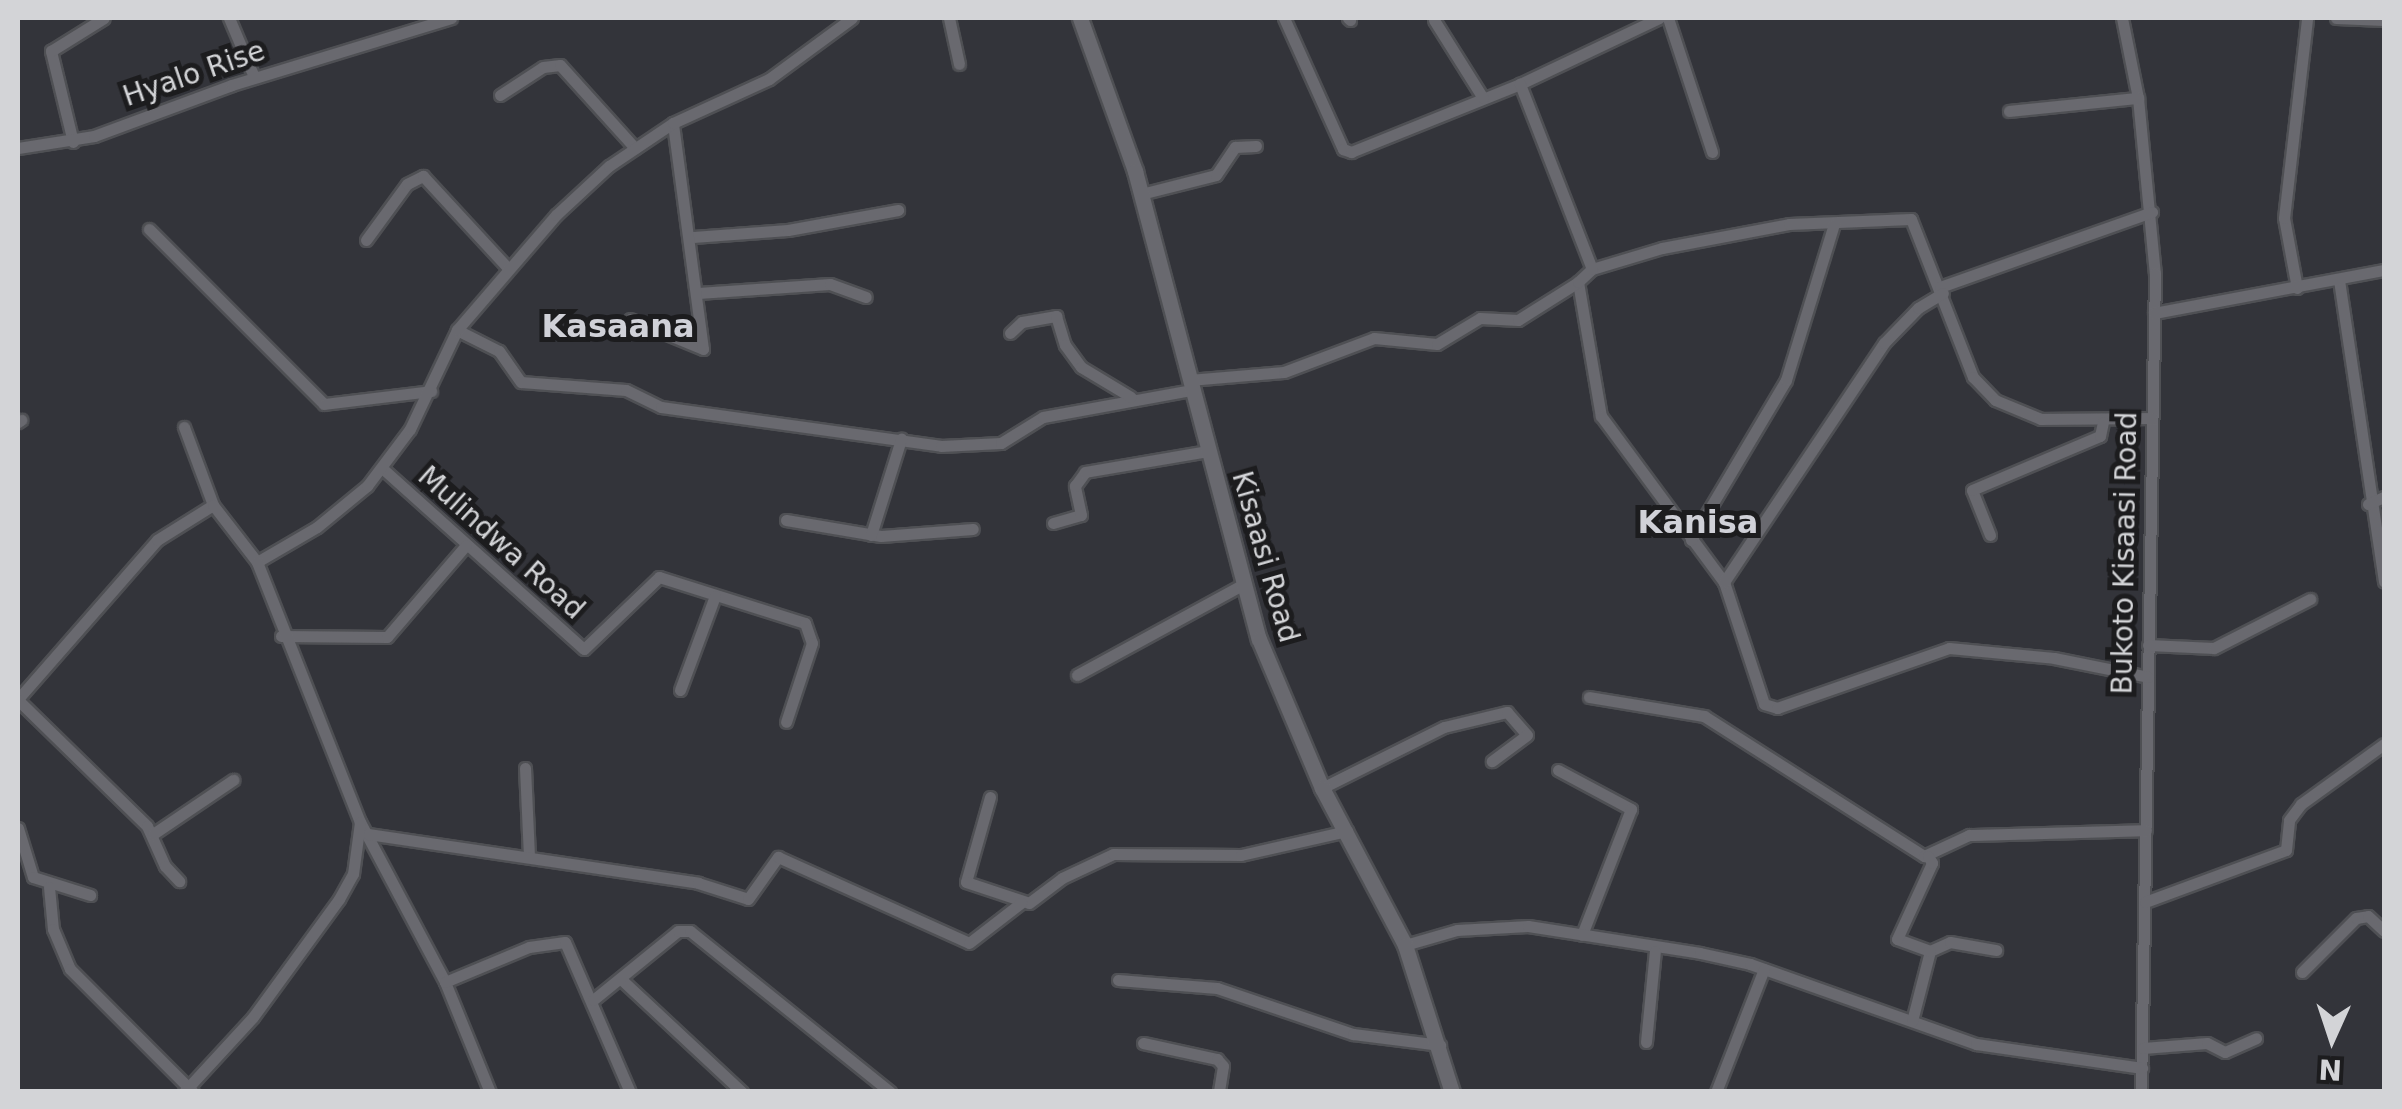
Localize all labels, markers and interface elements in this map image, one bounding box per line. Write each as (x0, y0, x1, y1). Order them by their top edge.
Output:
street label: Hyalo Rise (119, 34, 269, 114)
district label: Kasaana (542, 307, 694, 345)
street label: Bukoto Kisaasi Road (2106, 411, 2144, 695)
street label: Mulindwa Road (411, 460, 591, 626)
street label: Kisaasi Road (1225, 468, 1305, 646)
district label: Kanisa (1638, 503, 1758, 541)
north arrow (2282, 989, 2382, 1089)
text: N (2318, 1052, 2343, 1087)

